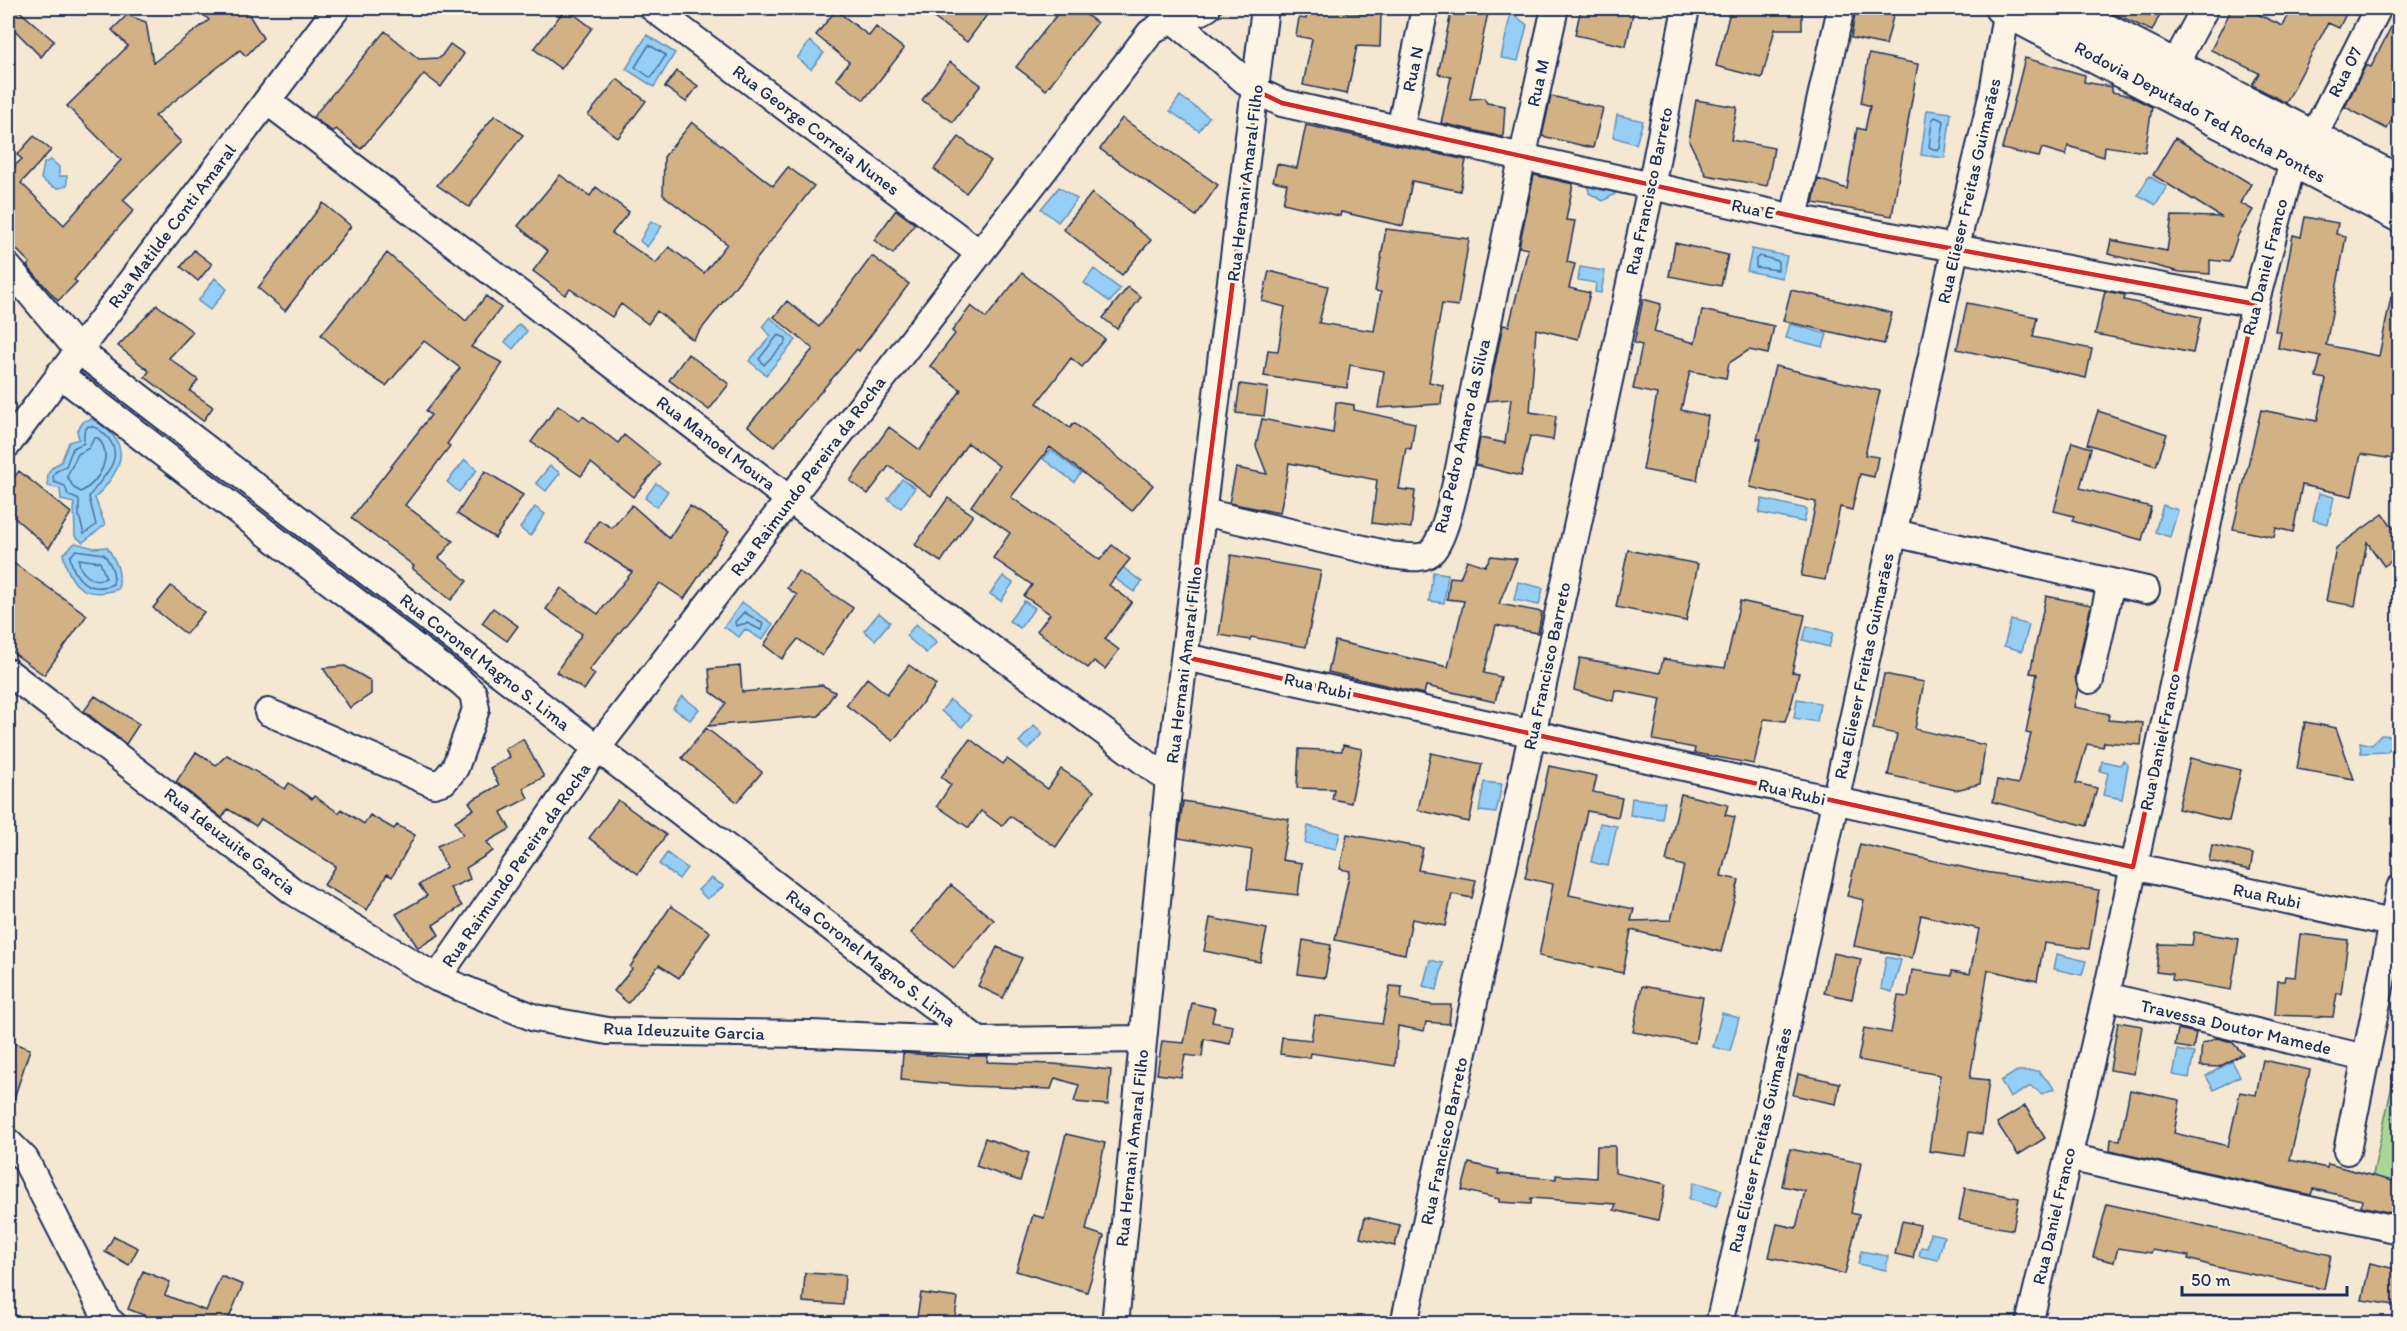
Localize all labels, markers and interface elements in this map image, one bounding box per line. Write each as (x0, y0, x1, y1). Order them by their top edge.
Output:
street label: Rodovia Deputado Ted Rocha Pontes (2071, 36, 2329, 188)
street label: Rua 07 (2323, 43, 2367, 101)
street label: Rua N (1397, 44, 1429, 94)
street label: Rua M (1522, 57, 1554, 109)
street label: Rua George Correia Nunes (728, 60, 904, 200)
street label: Rua Elieser Freitas Guimarães (1932, 76, 2006, 306)
street label: Rua Hernani Amaral Filho (1222, 83, 1268, 283)
street label: Rua Francisco Barreto (1620, 105, 1678, 277)
street label: Rua Matilde Conti Amaral (103, 140, 241, 312)
street label: Rua E (1729, 194, 1777, 224)
street label: Rua Daniel Franco (2237, 196, 2293, 338)
street label: Rua Pedro Amaro da Silva (1429, 336, 1495, 535)
street label: Rua Raimundo Pereira da Rocha (726, 371, 891, 580)
street label: Rua Manoel Moura (652, 391, 780, 495)
street label: Rua Elieser Freitas Guimarães (1829, 551, 1899, 781)
street label: Rua Hernani Amaral Filho (1161, 565, 1207, 765)
street label: Rua Francisco Barreto (1518, 580, 1576, 752)
street label: Rua Coronel Magno S. Lima (395, 589, 575, 736)
street label: Rua Rubi (1282, 668, 1354, 704)
street label: Rua Daniel Franco (2135, 671, 2185, 813)
street label: Rua Raimundo Pereira da Rocha (437, 758, 596, 972)
street label: Rua Rubi (1756, 774, 1828, 810)
street label: Rua Ideuzuite Garcia (160, 783, 301, 900)
street label: Rua Rubi (2231, 878, 2303, 914)
street label: Rua Coronel Magno S. Lima (781, 885, 961, 1032)
street label: Travessa Doutor Mamede (2138, 994, 2334, 1060)
street label: Rua Ideuzuite Garcia (603, 1017, 766, 1045)
street label: Rua Elieser Freitas Guimarães (1723, 1025, 1797, 1255)
street label: Rua Hernani Amaral Filho (1111, 1048, 1153, 1248)
street label: Rua Francisco Barreto (1415, 1055, 1473, 1227)
street label: Rua Daniel Franco (2028, 1145, 2080, 1287)
scale bar (2182, 1259, 2347, 1297)
text: 50 m (2191, 1269, 2231, 1291)

